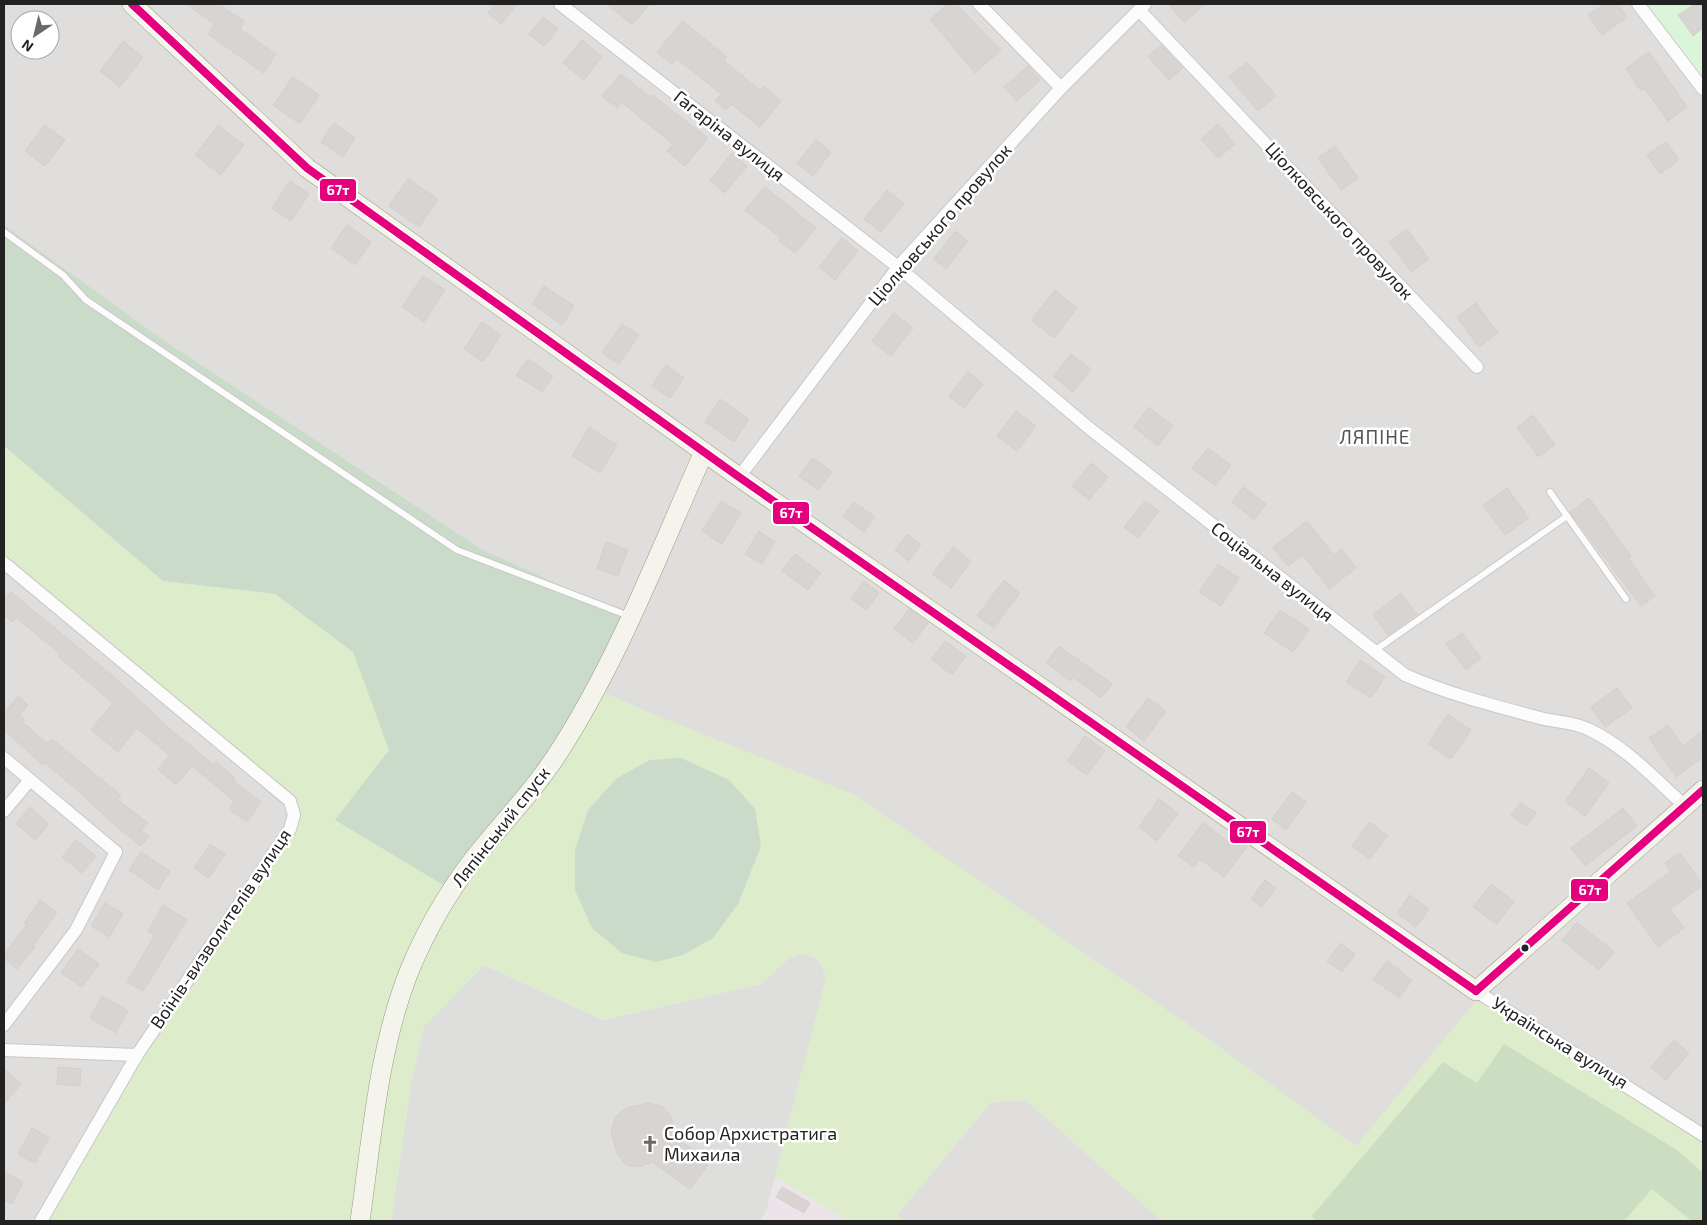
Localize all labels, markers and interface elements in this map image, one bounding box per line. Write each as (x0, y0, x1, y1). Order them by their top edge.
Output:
north arrow (10, 10, 60, 60)
text: N (18, 36, 36, 56)
street label: Гагаріна вулиця (670, 85, 790, 185)
street label: Ціолковського провулок (1261, 137, 1419, 304)
street label: Ціолковського провулок (863, 139, 1016, 310)
line badge: 67т (319, 178, 357, 202)
text: 67т (327, 181, 349, 198)
district label: ЛЯПІНЕ (1339, 425, 1411, 448)
line badge: 67т (772, 501, 810, 525)
text: 67т (780, 504, 802, 521)
street label: Соціальна вулиця (1207, 517, 1338, 626)
street label: Ляпінський спуск (446, 761, 554, 891)
line badge: 67т (1229, 820, 1267, 844)
text: 67т (1237, 823, 1259, 840)
street label: Воїнів-визволителів вулиця (145, 824, 295, 1033)
line badge: 67т (1570, 878, 1609, 902)
text: 67т (1579, 881, 1601, 898)
unlabelled marker (1520, 943, 1530, 953)
street label: Українська вулиця (1488, 991, 1633, 1093)
place label: Собор Архистратига Михаила (664, 1122, 837, 1165)
church icon: Собор Архистратига Михаила (640, 1134, 660, 1154)

